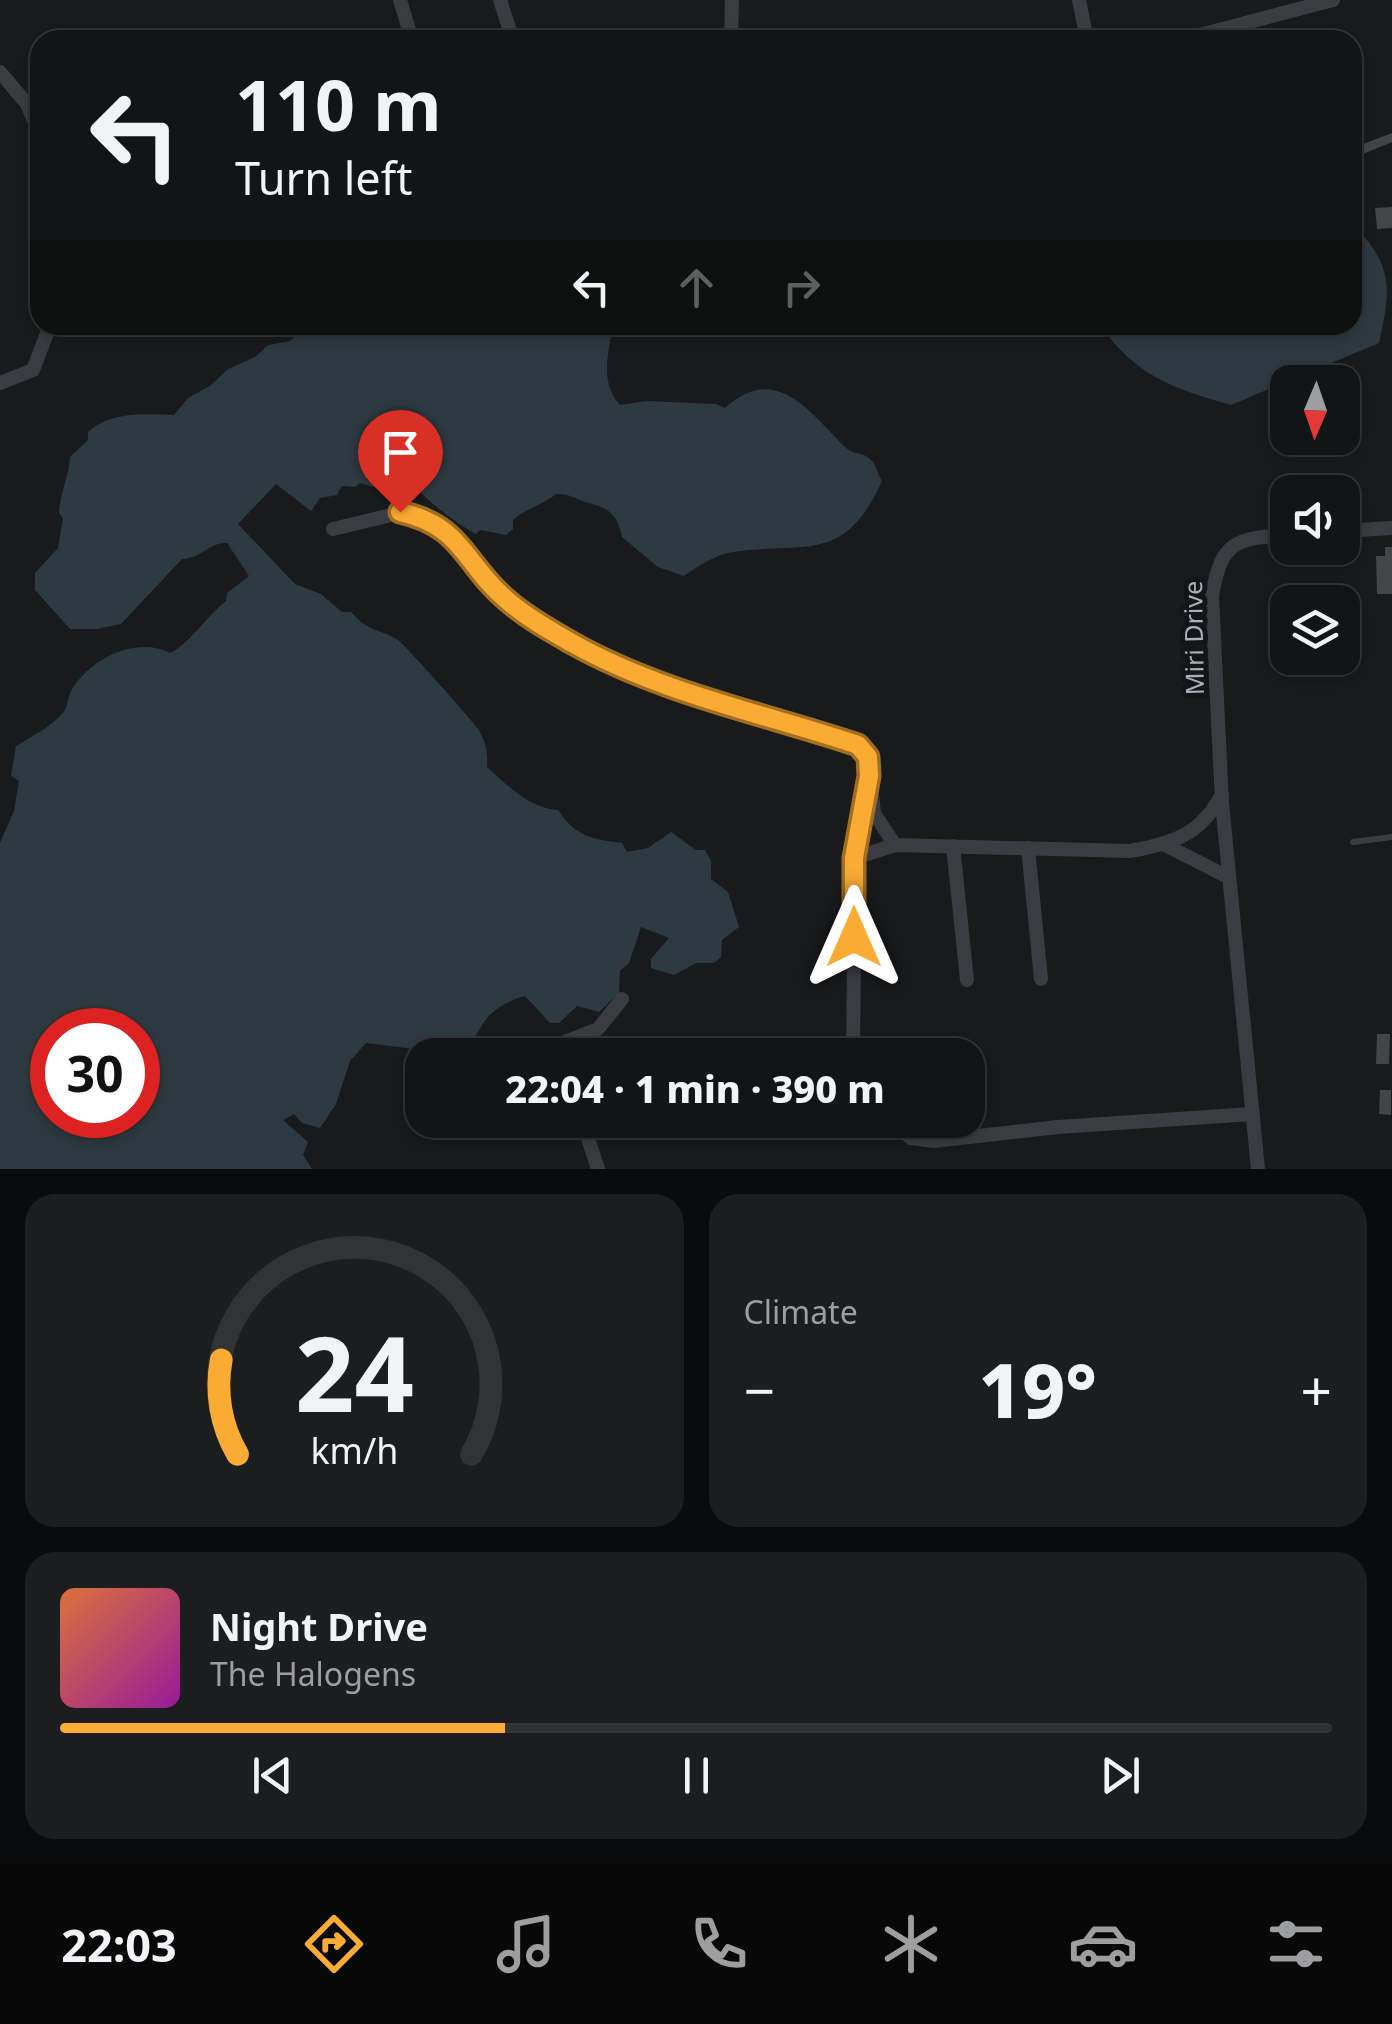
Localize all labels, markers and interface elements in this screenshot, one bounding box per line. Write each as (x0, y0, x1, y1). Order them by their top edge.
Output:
text: 110 m (235, 56, 442, 152)
icon: left (70, 70, 200, 200)
text: Turn left (235, 147, 412, 208)
icon: left (564, 260, 619, 315)
icon: ahead (669, 260, 724, 315)
icon: right (774, 260, 829, 315)
north arrow (1270, 365, 1360, 455)
map controls (1270, 365, 1360, 675)
pin (358, 410, 443, 513)
icon: arrive (373, 425, 428, 480)
button: sound (1270, 475, 1360, 565)
street label: Miri Drive (1175, 581, 1211, 695)
button: layers (1270, 585, 1360, 675)
position arrow (802, 885, 906, 989)
speed limit sign: 30 (30, 1008, 160, 1138)
text: 22:04 · 1 min · 390 m (505, 1062, 885, 1114)
text: Climate (744, 1290, 858, 1333)
text: 24 (295, 1301, 414, 1442)
text: 19° (979, 1338, 1097, 1440)
text: − (744, 1352, 775, 1427)
text: + (1301, 1352, 1332, 1427)
text: km/h (310, 1426, 398, 1474)
text: Night Drive (210, 1600, 428, 1652)
text: The Halogens (210, 1652, 416, 1695)
icon: previous (245, 1748, 300, 1803)
icon: pause (669, 1748, 724, 1803)
icon: next (1093, 1748, 1148, 1803)
icon: directions (299, 1909, 369, 1979)
icon: music (491, 1909, 561, 1979)
icon: phone (684, 1909, 754, 1979)
icon: climate (876, 1909, 946, 1979)
icon: car (1068, 1909, 1138, 1979)
icon: filters (1261, 1909, 1331, 1979)
text: 22:03 (61, 1914, 177, 1975)

